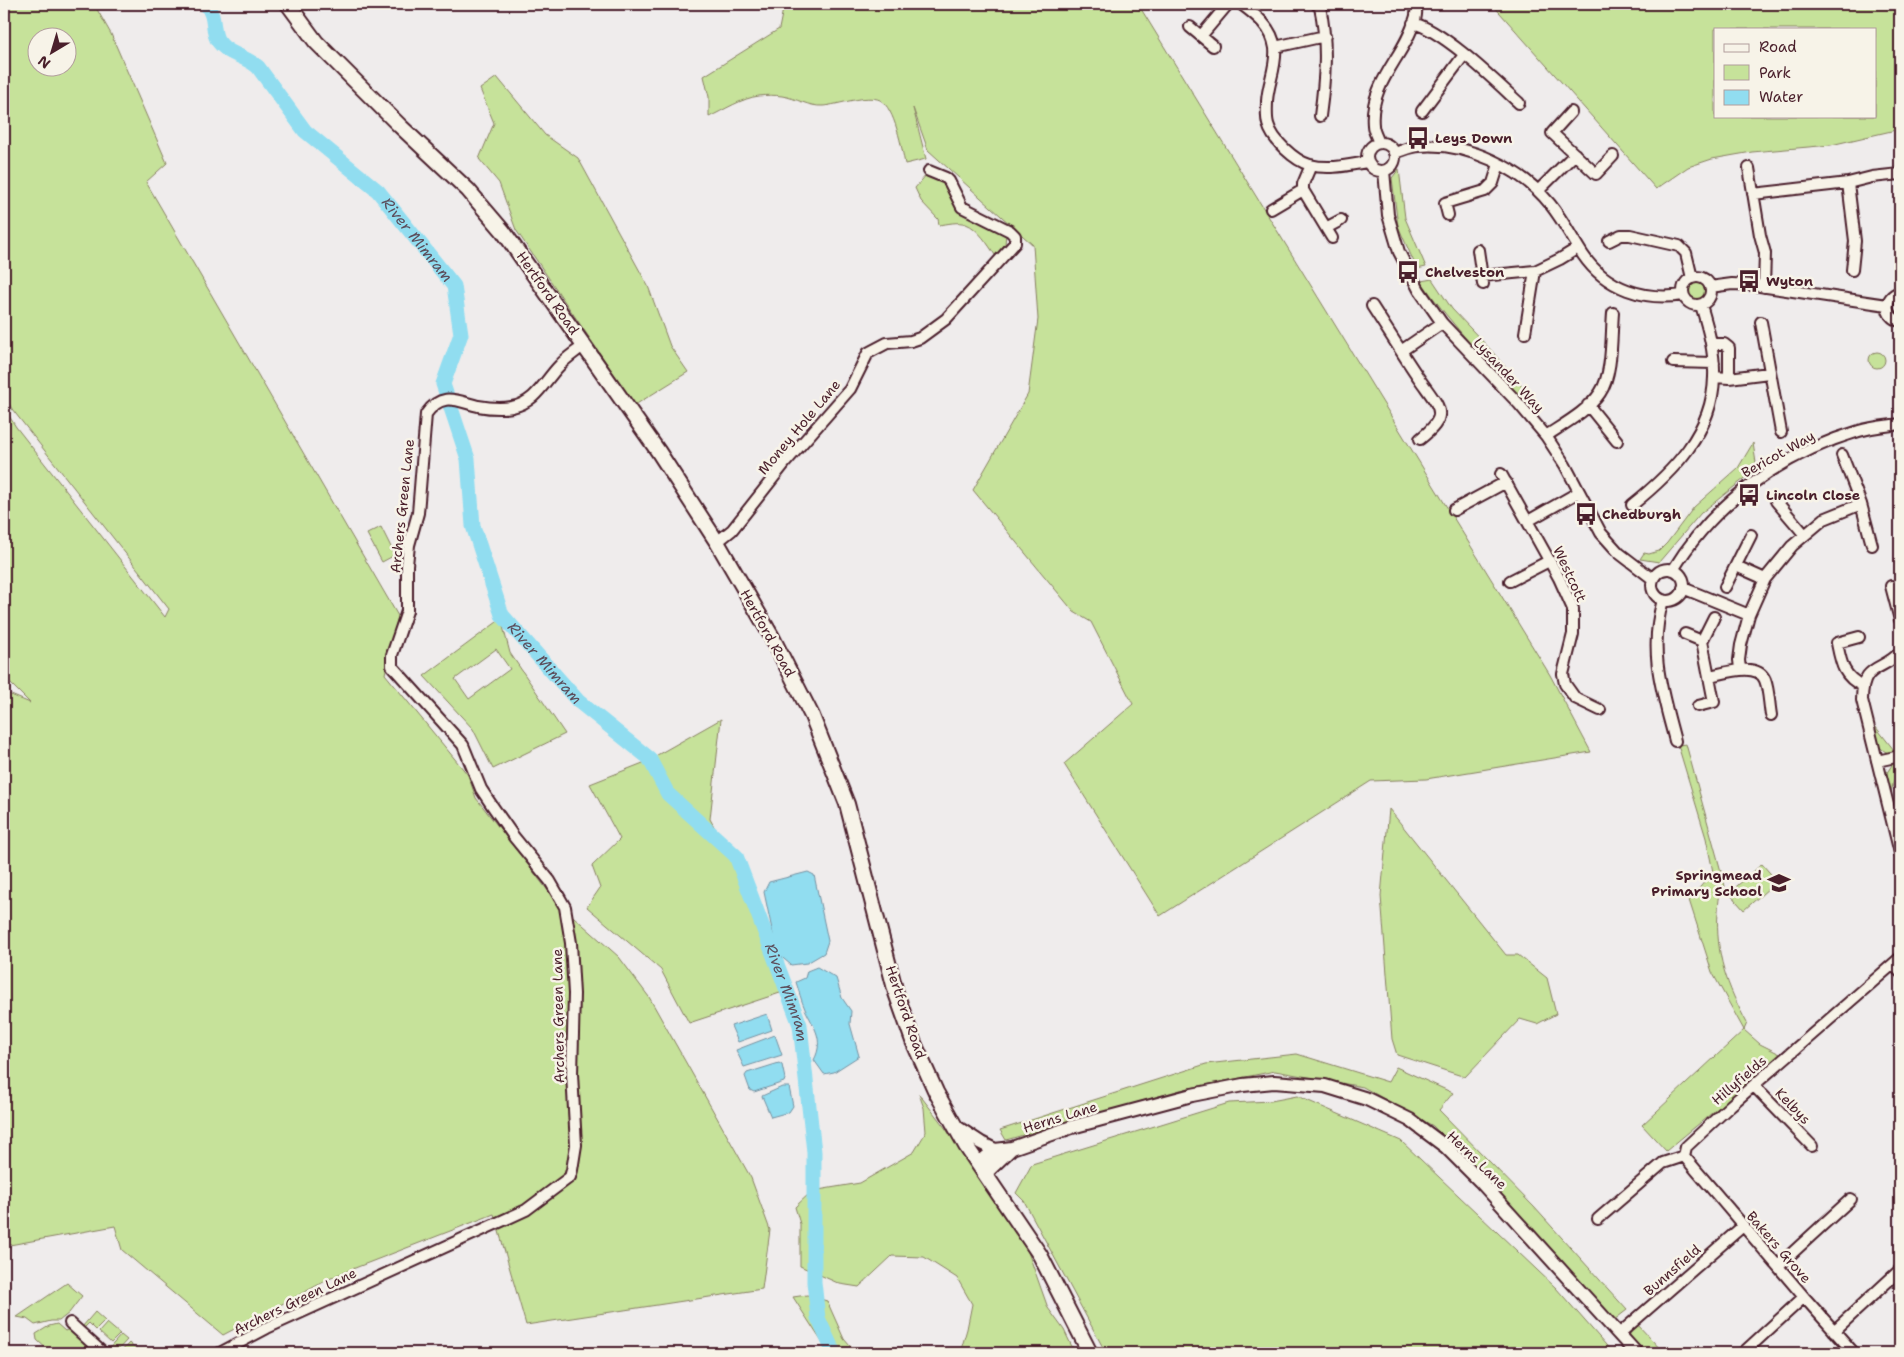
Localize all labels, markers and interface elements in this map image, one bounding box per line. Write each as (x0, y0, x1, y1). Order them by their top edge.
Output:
north arrow (28, 28, 78, 78)
legend (1714, 28, 1876, 118)
text: Road (1759, 37, 1797, 57)
text: N (34, 52, 54, 73)
text: Park (1759, 63, 1791, 83)
text: Water (1759, 87, 1803, 107)
bus stop icon: Leys Down (1405, 125, 1431, 151)
place label: Leys Down (1435, 129, 1512, 147)
water label: River Mimram (377, 193, 457, 286)
street label: Hertford Road (513, 248, 583, 338)
bus stop icon: Chelveston (1395, 259, 1421, 285)
place label: Chelveston (1425, 263, 1504, 281)
bus stop icon: Wyton (1736, 268, 1762, 294)
place label: Wyton (1766, 272, 1813, 290)
street label: Lysander Way (1470, 334, 1548, 416)
street label: Money Hole Lane (754, 376, 844, 478)
street label: Bericot Way (1738, 426, 1818, 482)
street label: Archers Green Lane (386, 438, 418, 574)
bus stop icon: Lincoln Close (1736, 482, 1762, 508)
place label: Lincoln Close (1766, 486, 1860, 504)
bus stop icon: Chedburgh (1573, 501, 1599, 527)
place label: Chedburgh (1602, 505, 1681, 523)
street label: Westcott (1549, 543, 1591, 605)
street label: Hertford Road (736, 586, 800, 680)
water label: River Mimram (503, 618, 586, 709)
place label: Springmead Primary School (1651, 866, 1762, 900)
school or university icon: Springmead Primary School (1766, 870, 1792, 896)
water label: River Mimram (760, 941, 812, 1043)
street label: Archers Green Lane (548, 948, 568, 1083)
street label: Hertford Road (882, 963, 930, 1061)
street label: Hillyfields (1708, 1051, 1770, 1109)
street label: Kelbys (1771, 1084, 1815, 1128)
street label: Herns Lane (1021, 1097, 1099, 1137)
street label: Herns Lane (1443, 1127, 1511, 1193)
street label: Bakers Grove (1743, 1207, 1815, 1287)
street label: Bunnsfield (1640, 1240, 1704, 1300)
street label: Archers Green Lane (231, 1263, 359, 1339)

